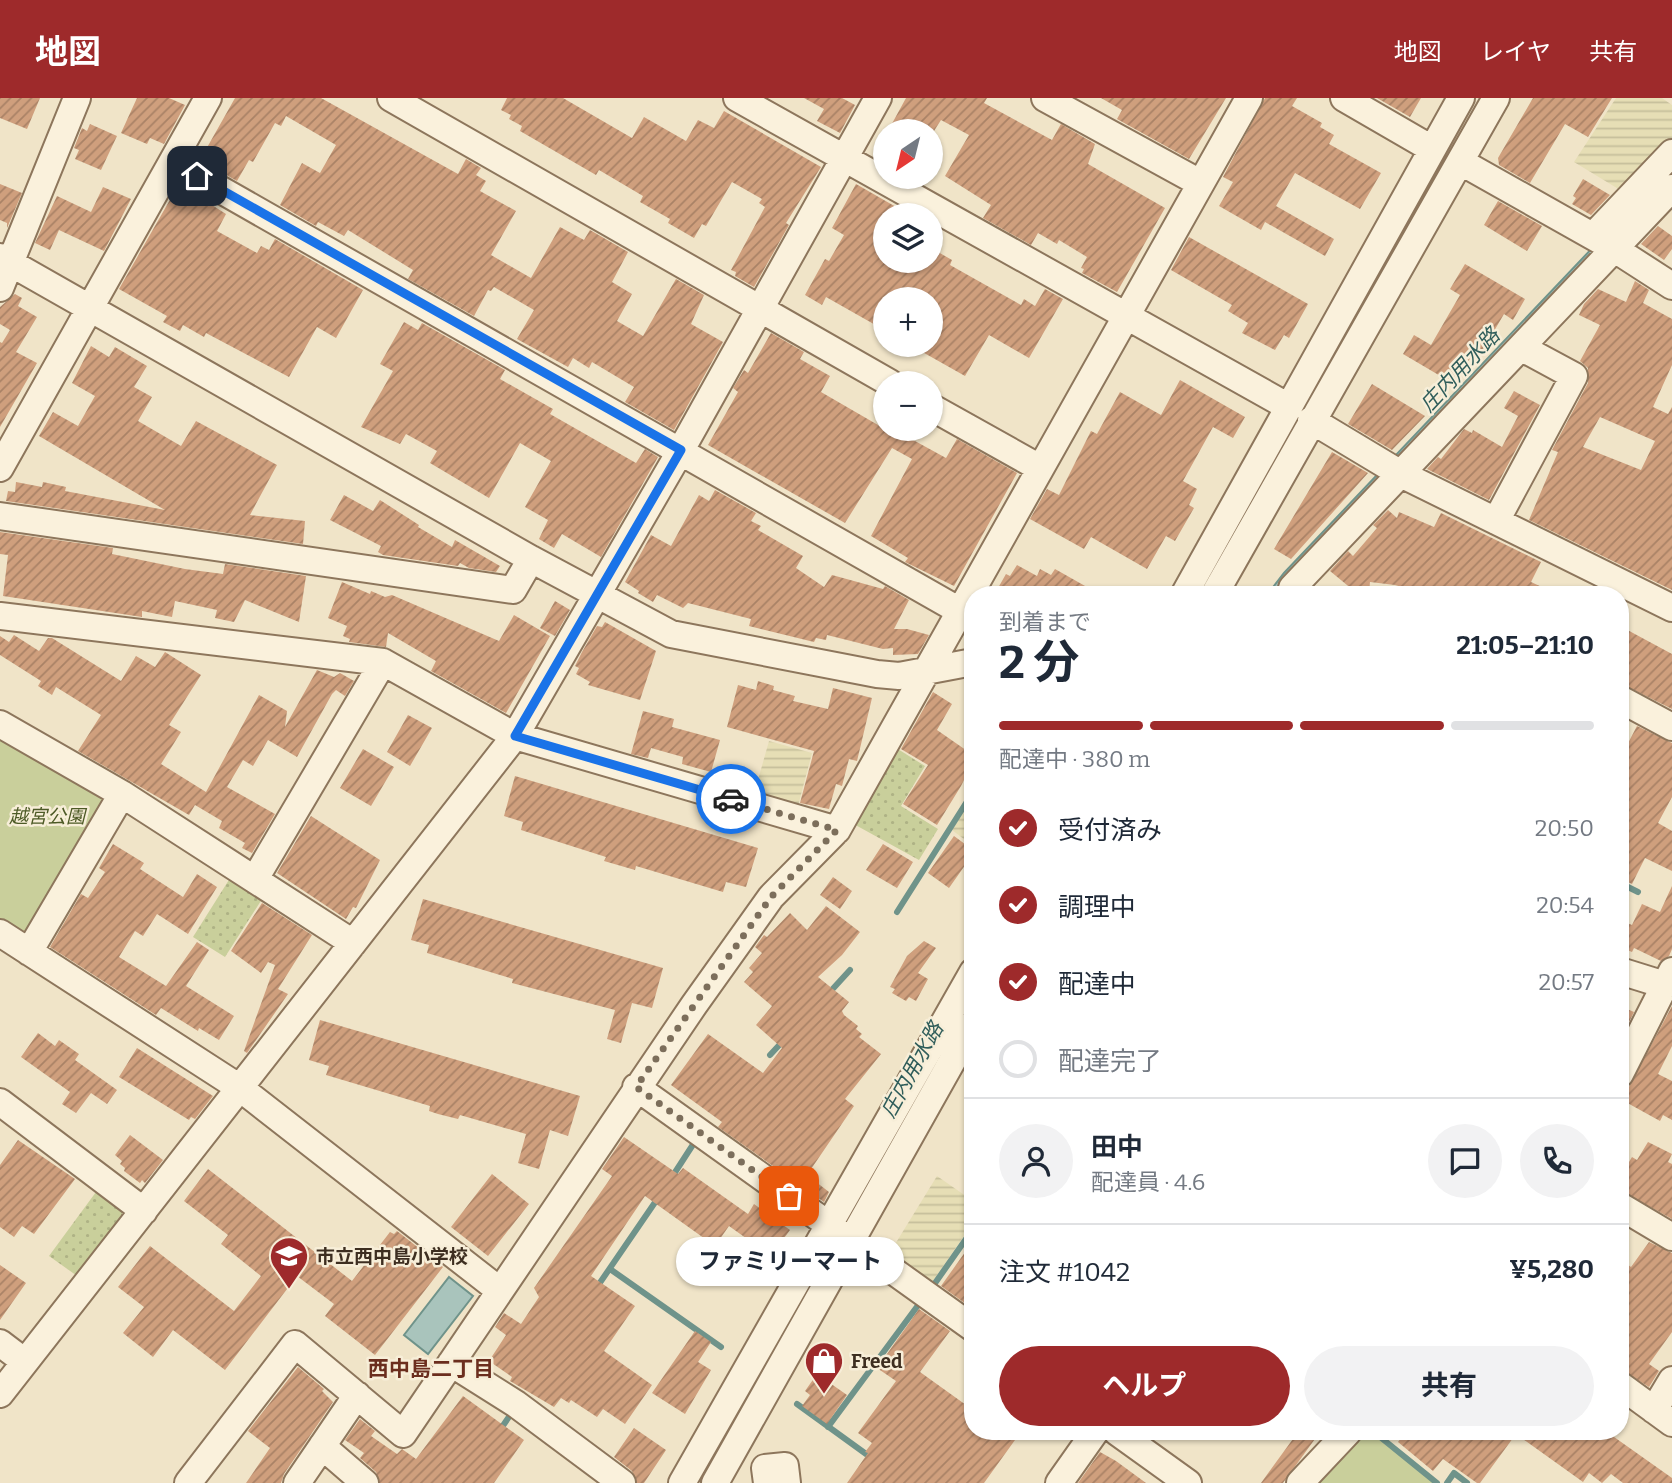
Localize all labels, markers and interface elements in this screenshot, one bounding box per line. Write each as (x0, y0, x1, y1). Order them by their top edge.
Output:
text: 地図 (35, 32, 101, 72)
text: 地図 (1394, 38, 1442, 66)
text: レイヤ (1480, 38, 1551, 66)
text: 共有 (1589, 38, 1637, 66)
north arrow (873, 119, 943, 189)
map controls (873, 119, 943, 441)
pin (167, 146, 227, 206)
icon: home (178, 157, 216, 195)
button: layers (873, 203, 943, 273)
button: + (873, 287, 943, 357)
water label: 庄内用水路 (1415, 321, 1507, 417)
button: − (873, 371, 943, 441)
text: 到着まで (999, 608, 1091, 636)
text: 21:05–21:10 (1456, 630, 1594, 661)
text: 2 分 (999, 635, 1079, 690)
text: 配達中 · 380 m (999, 745, 1150, 773)
courier (696, 764, 766, 834)
icon: car (712, 780, 750, 818)
park label: 越宮公園 (9, 805, 88, 828)
icon: check (999, 809, 1037, 847)
text: 20:50 (1535, 814, 1594, 842)
text: 受付済み (1058, 815, 1162, 846)
icon: check (999, 886, 1037, 924)
text: 20:54 (1536, 891, 1594, 919)
text: 調理中 (1058, 892, 1136, 923)
icon: check (999, 963, 1037, 1001)
text: 20:57 (1539, 968, 1594, 996)
text: 配達中 (1058, 969, 1136, 1000)
water label: 庄内用水路 (875, 1016, 950, 1122)
text: 配達完了 (1058, 1046, 1162, 1077)
button: person (999, 1124, 1073, 1198)
button: chat (1428, 1124, 1502, 1198)
button: phone (1520, 1124, 1594, 1198)
text: 田中 (1091, 1132, 1143, 1163)
pin (759, 1166, 819, 1226)
text: 配達員 · 4.6 (1091, 1168, 1205, 1196)
icon: bag (770, 1177, 808, 1215)
school or university icon: 市立西中島小学校 (268, 1235, 310, 1290)
callout: ファミリーマート (675, 1238, 903, 1287)
place label: 市立西中島小学校 (316, 1245, 468, 1268)
text: ファミリーマート (698, 1247, 882, 1275)
text: ¥5,280 (1509, 1254, 1594, 1285)
text: 注文 #1042 (999, 1257, 1130, 1288)
shop icon: Freed (803, 1340, 845, 1395)
button: ヘルプ (999, 1346, 1290, 1426)
button: 共有 (1304, 1346, 1594, 1426)
place label: Freed (851, 1350, 903, 1373)
district label: 西中島二丁目 (368, 1356, 494, 1382)

